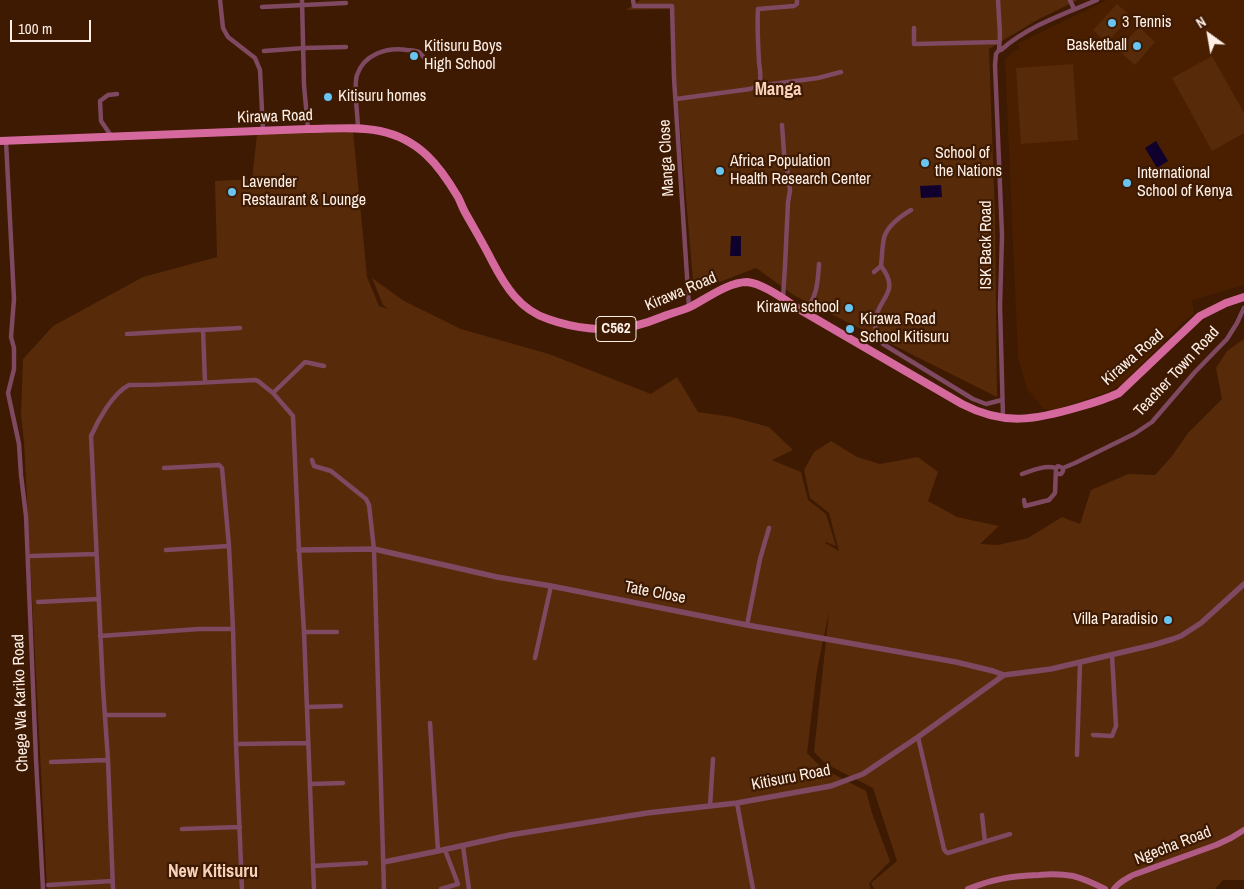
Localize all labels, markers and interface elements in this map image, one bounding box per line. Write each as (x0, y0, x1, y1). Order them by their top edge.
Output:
scale bar (12, 10, 94, 42)
north arrow (1184, 10, 1234, 60)
text: N (1193, 12, 1209, 32)
place label: 3 Tennis (1122, 13, 1172, 33)
marker: 3 Tennis (1106, 17, 1118, 29)
text: 100 m (18, 18, 52, 39)
place label: Basketball (1066, 36, 1127, 56)
place label: Kitisuru Boys High School (424, 37, 502, 75)
marker: Basketball (1131, 40, 1143, 52)
marker: Kitisuru Boys High School (408, 50, 420, 62)
district label: Manga (755, 79, 801, 101)
place label: Kitisuru homes (338, 87, 426, 107)
marker: Kitisuru homes (322, 91, 334, 103)
street label: Kirawa Road (237, 106, 313, 128)
street label: Manga Close (655, 119, 679, 197)
place label: School of the Nations (935, 144, 1002, 182)
place label: Africa Population Health Research Center (730, 152, 871, 190)
marker: School of the Nations (919, 157, 931, 169)
place label: International School of Kenya (1137, 164, 1233, 202)
marker: Africa Population Health Research Center (714, 165, 726, 177)
place label: Lavender Restaurant & Lounge (242, 173, 366, 211)
marker: International School of Kenya (1121, 177, 1133, 189)
marker: Lavender Restaurant & Lounge (226, 186, 238, 198)
street label: ISK Back Road (977, 201, 997, 289)
street label: Kirawa Road (642, 268, 720, 316)
place label: Kirawa school (757, 298, 839, 318)
marker: Kirawa school (843, 302, 855, 314)
place label: Kirawa Road School Kitisuru (860, 310, 949, 348)
road number: C562 (596, 316, 636, 342)
marker: Kirawa Road School Kitisuru (844, 323, 856, 335)
street label: Teacher Town Road (1130, 323, 1224, 421)
street label: Kirawa Road (1098, 326, 1168, 390)
street label: Tate Close (623, 578, 687, 608)
place label: Villa Paradisio (1073, 610, 1158, 630)
marker: Villa Paradisio (1162, 614, 1174, 626)
street label: Chege Wa Kariko Road (9, 634, 33, 772)
street label: Kitisuru Road (750, 761, 832, 795)
street label: Ngecha Road (1132, 823, 1214, 869)
district label: New Kitisuru (168, 861, 258, 883)

